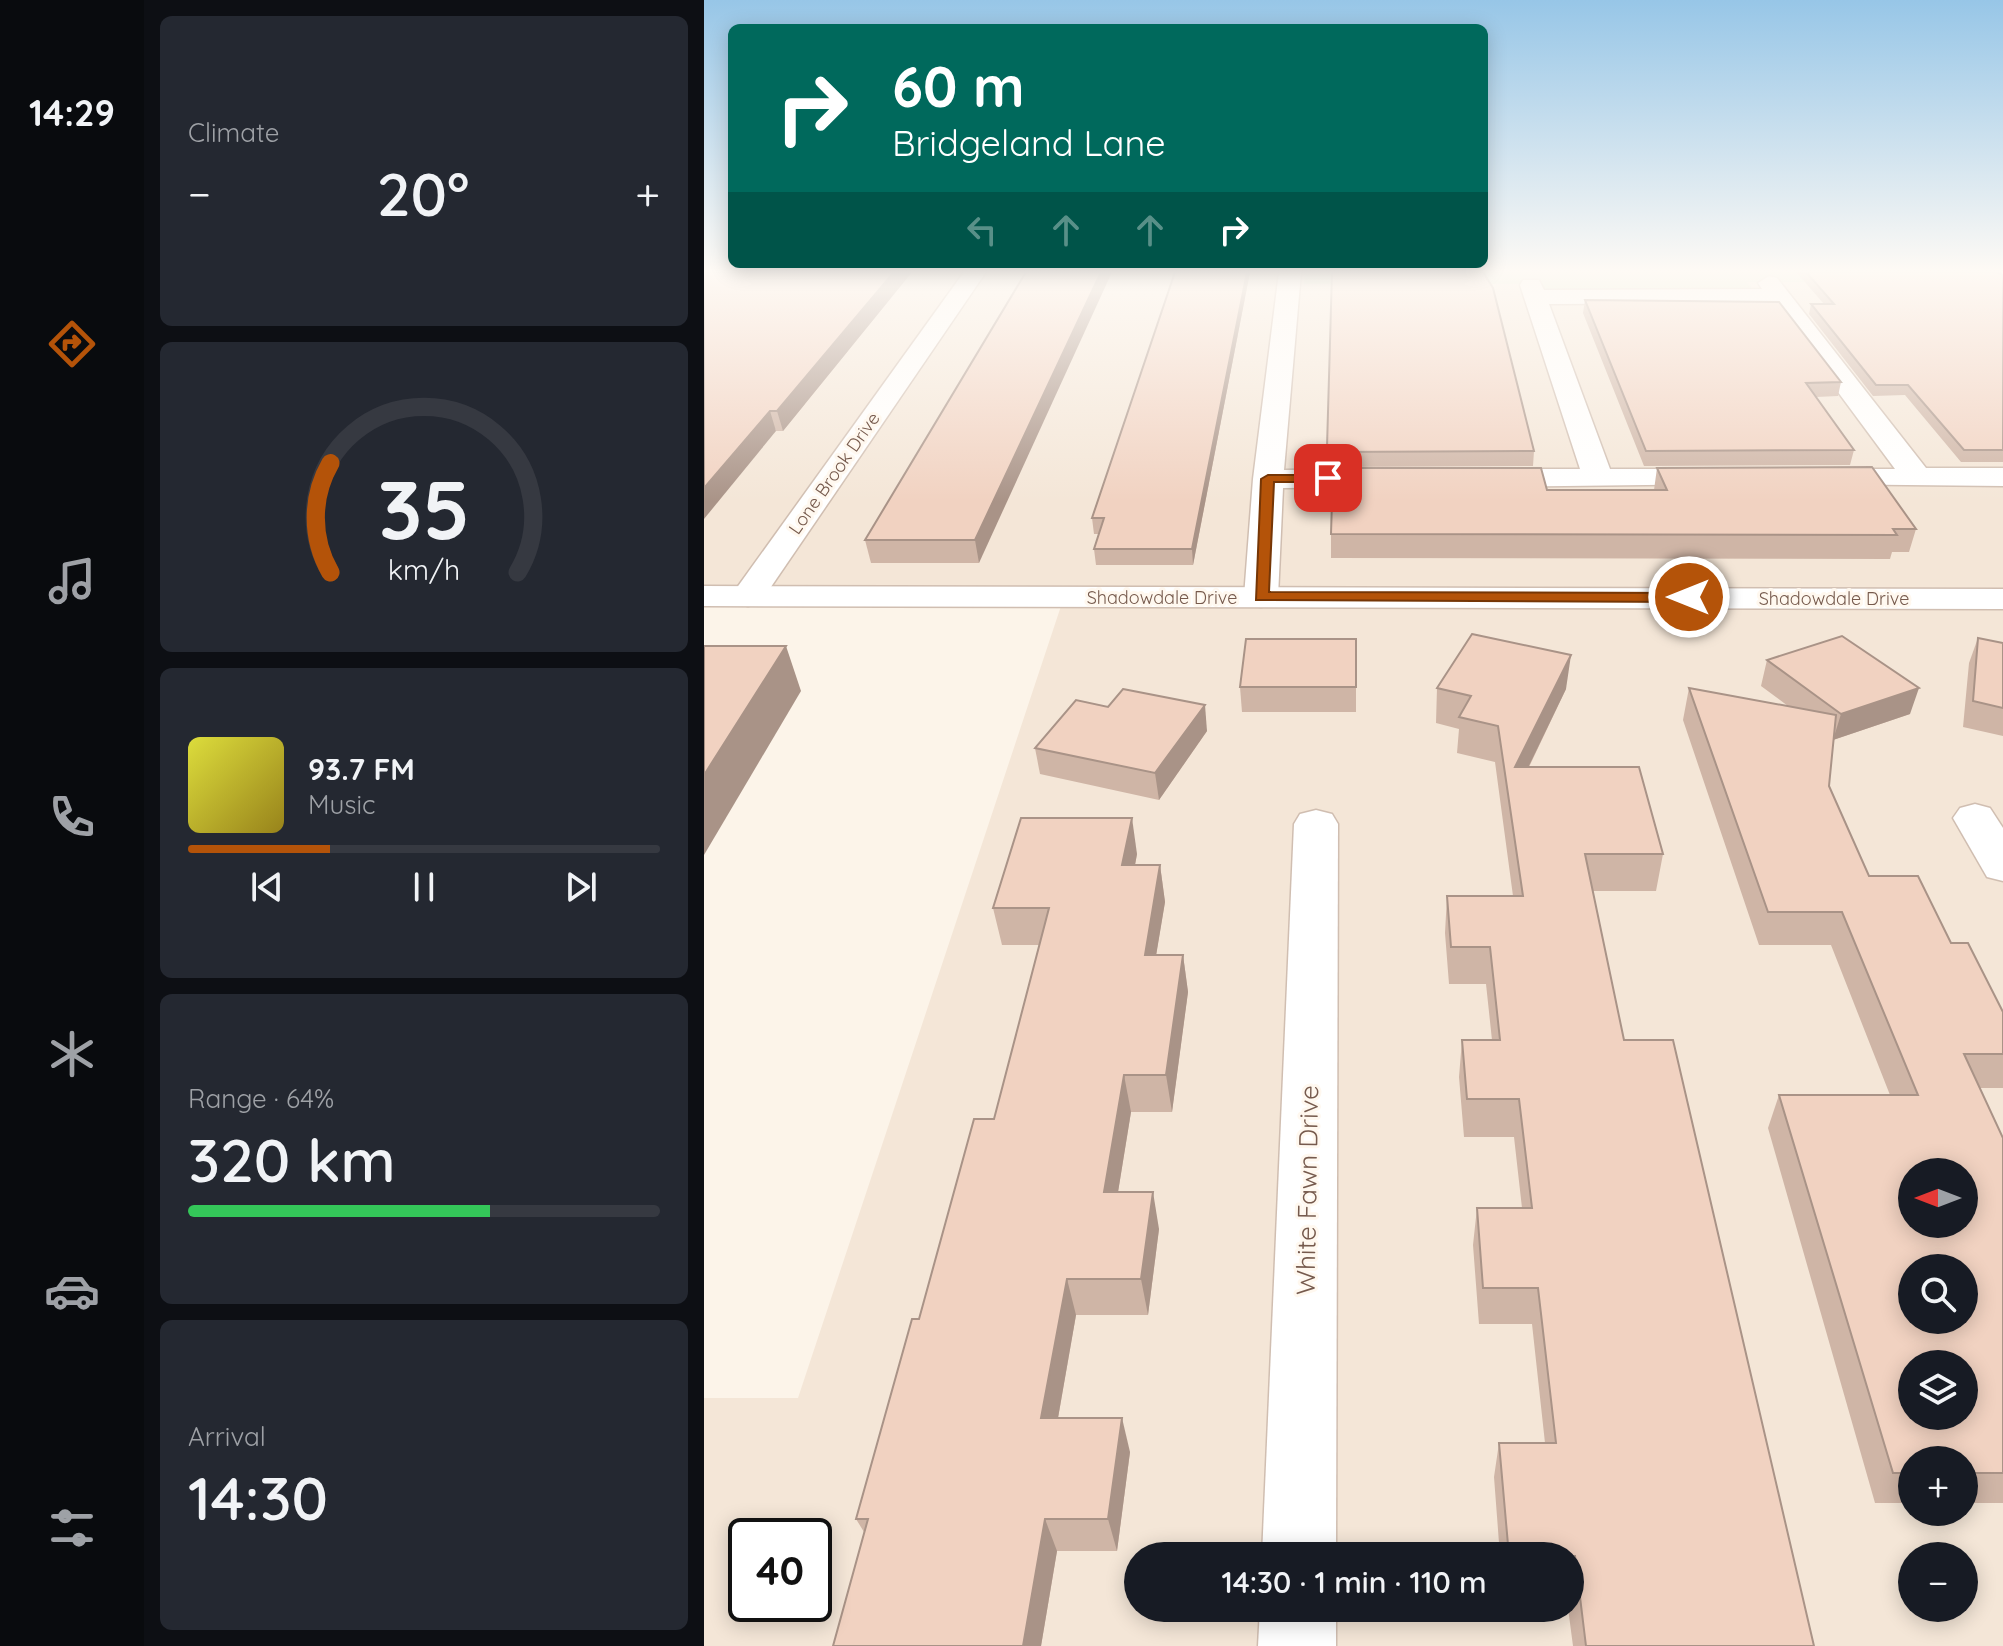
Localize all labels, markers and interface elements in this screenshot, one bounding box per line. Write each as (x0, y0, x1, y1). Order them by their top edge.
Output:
text: 60 m (892, 51, 1025, 121)
icon: right (760, 56, 864, 160)
text: 14:29 (29, 90, 115, 135)
text: Climate (188, 116, 279, 149)
text: Bridgeland Lane (892, 120, 1166, 165)
text: 20° (377, 156, 469, 231)
text: − (188, 166, 211, 221)
text: + (635, 166, 660, 221)
icon: left (960, 208, 1004, 252)
icon: ahead (1044, 208, 1088, 252)
icon: ahead (1128, 208, 1172, 252)
icon: right (1212, 208, 1256, 252)
icon: directions (44, 316, 100, 372)
street label: Lone Brook Drive (783, 408, 885, 538)
pin (1294, 444, 1362, 512)
text: 35 (378, 456, 470, 560)
icon: arrive (1306, 456, 1350, 500)
text: km/h (388, 551, 460, 587)
icon: music (44, 553, 100, 609)
position arrow (1647, 555, 1731, 639)
street label: Shadowdale Drive (1087, 586, 1237, 609)
street label: Shadowdale Drive (1759, 587, 1909, 610)
text: 93.7 FM (308, 750, 415, 788)
text: Music (308, 788, 376, 821)
icon: phone (44, 789, 100, 845)
icon: previous (245, 865, 289, 909)
icon: pause (402, 865, 446, 909)
icon: next (559, 865, 603, 909)
icon: climate (44, 1026, 100, 1082)
text: Range · 64% (188, 1082, 334, 1115)
street label: White Fawn Drive (1289, 1085, 1325, 1295)
text: 320 km (188, 1122, 396, 1197)
north arrow (1898, 1158, 1978, 1238)
map controls (1898, 1158, 1978, 1622)
button: search (1898, 1254, 1978, 1334)
icon: car (44, 1263, 100, 1319)
button: layers (1898, 1350, 1978, 1430)
text: Arrival (188, 1420, 266, 1453)
button: + (1898, 1446, 1978, 1526)
text: 14:30 (188, 1460, 328, 1535)
icon: filters (44, 1500, 100, 1556)
speed limit sign: 40 (728, 1518, 832, 1622)
button: − (1898, 1542, 1978, 1622)
text: 14:30 · 1 min · 110 m (1221, 1563, 1487, 1601)

